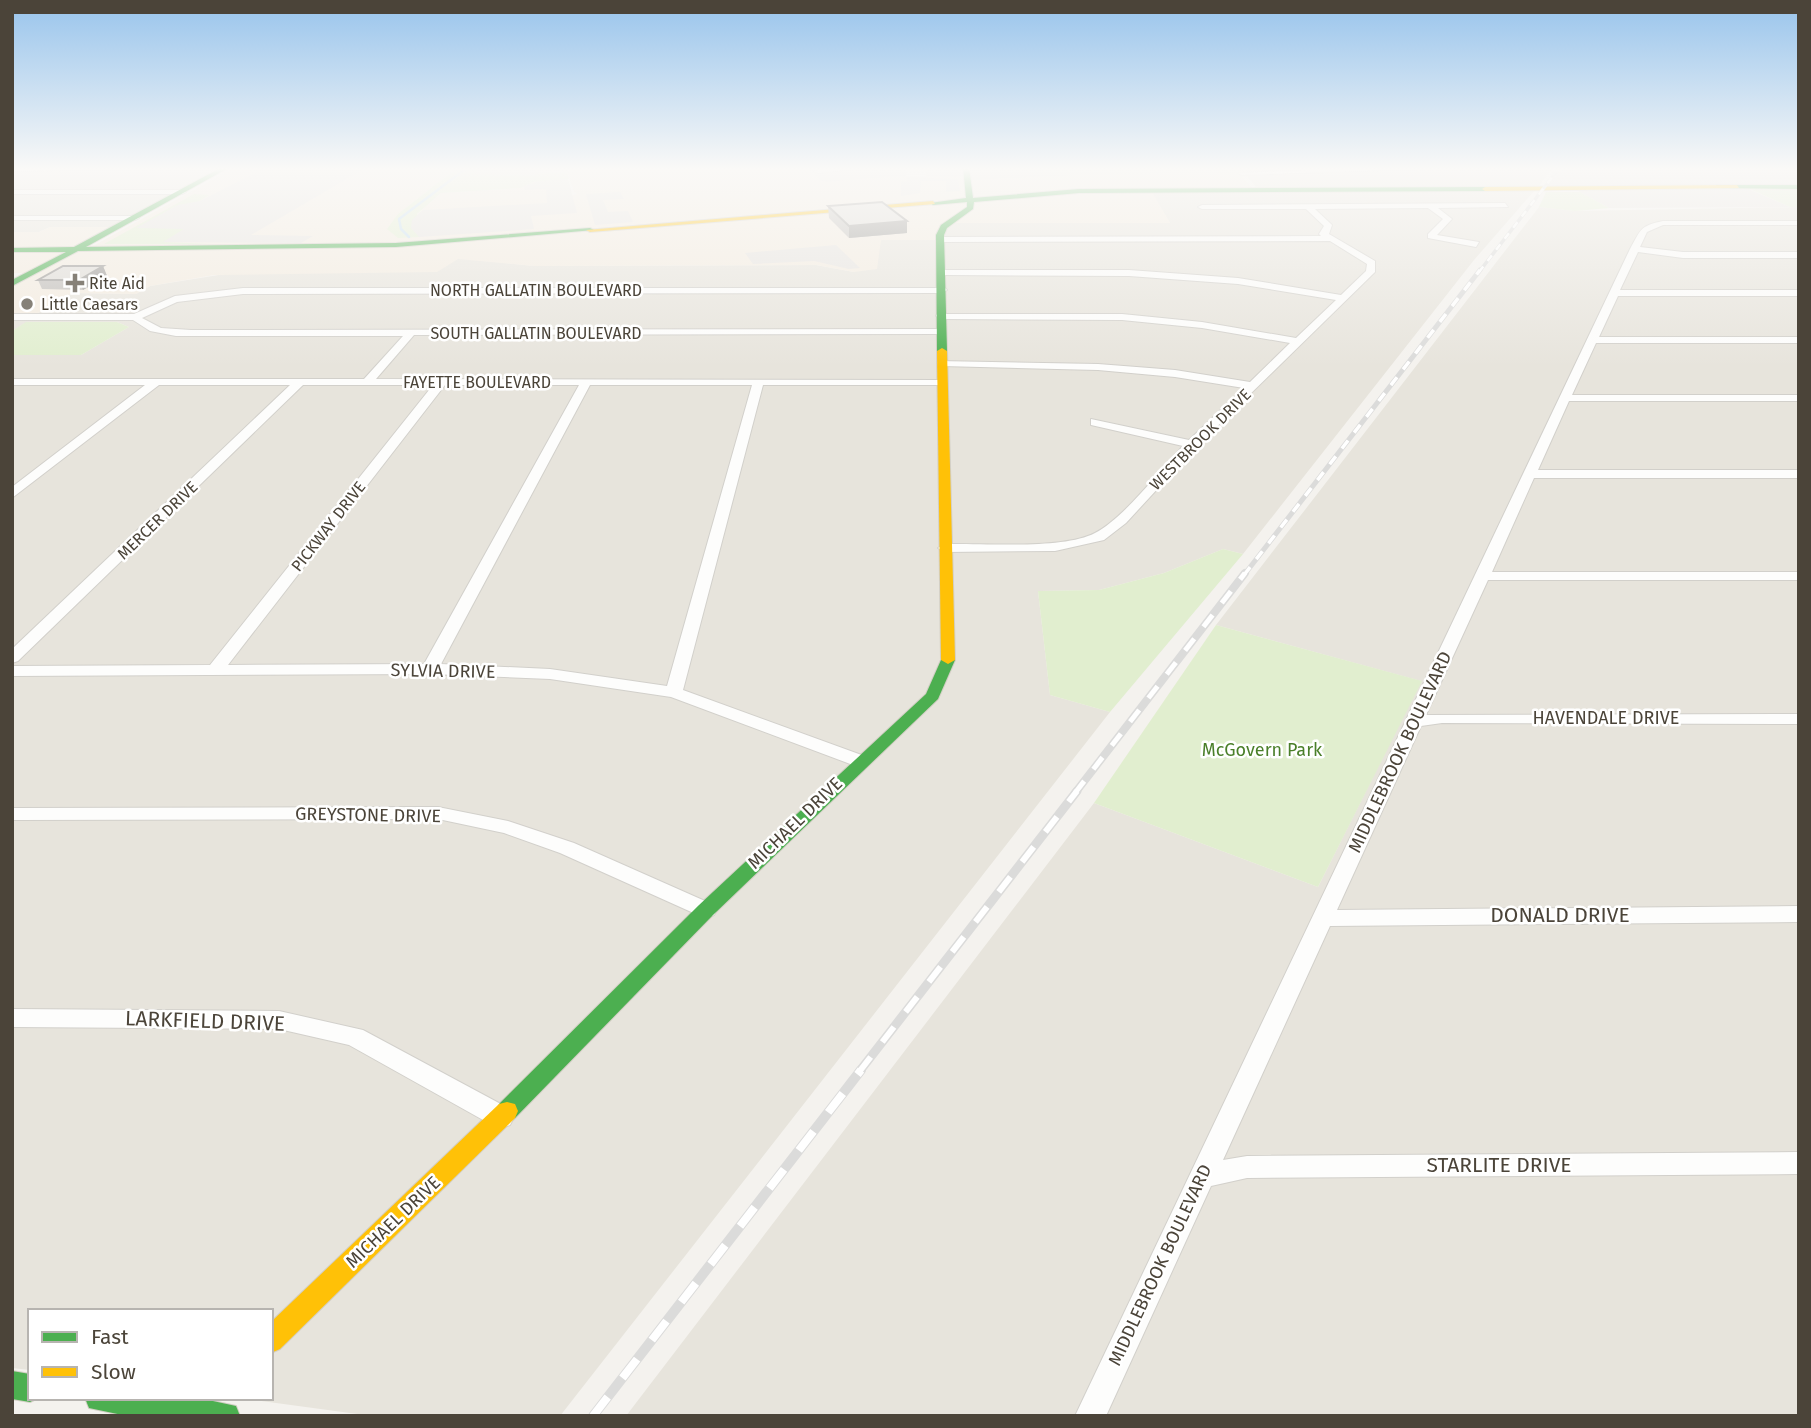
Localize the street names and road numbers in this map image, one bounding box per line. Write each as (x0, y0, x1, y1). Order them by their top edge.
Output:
street label: NORTH GALLATIN BOULEVARD (430, 281, 642, 300)
street label: SOUTH GALLATIN BOULEVARD (430, 324, 642, 343)
street label: FAYETTE BOULEVARD (403, 373, 551, 392)
street label: WESTBROOK DRIVE (1146, 385, 1255, 494)
street label: MERCER DRIVE (113, 477, 201, 563)
street label: PICKWAY DRIVE (287, 477, 369, 575)
street label: MIDDLEBROOK BOULEVARD (1344, 648, 1456, 856)
street label: SYLVIA DRIVE (390, 659, 496, 683)
street label: HAVENDALE DRIVE (1533, 707, 1679, 729)
street label: MICHAEL DRIVE (743, 772, 847, 874)
street label: GREYSTONE DRIVE (295, 803, 441, 827)
street label: DONALD DRIVE (1490, 902, 1630, 928)
street label: LARKFIELD DRIVE (125, 1005, 285, 1037)
street label: STARLITE DRIVE (1426, 1152, 1572, 1178)
street label: MIDDLEBROOK BOULEVARD (1104, 1161, 1216, 1369)
street label: MICHAEL DRIVE (341, 1171, 445, 1273)

